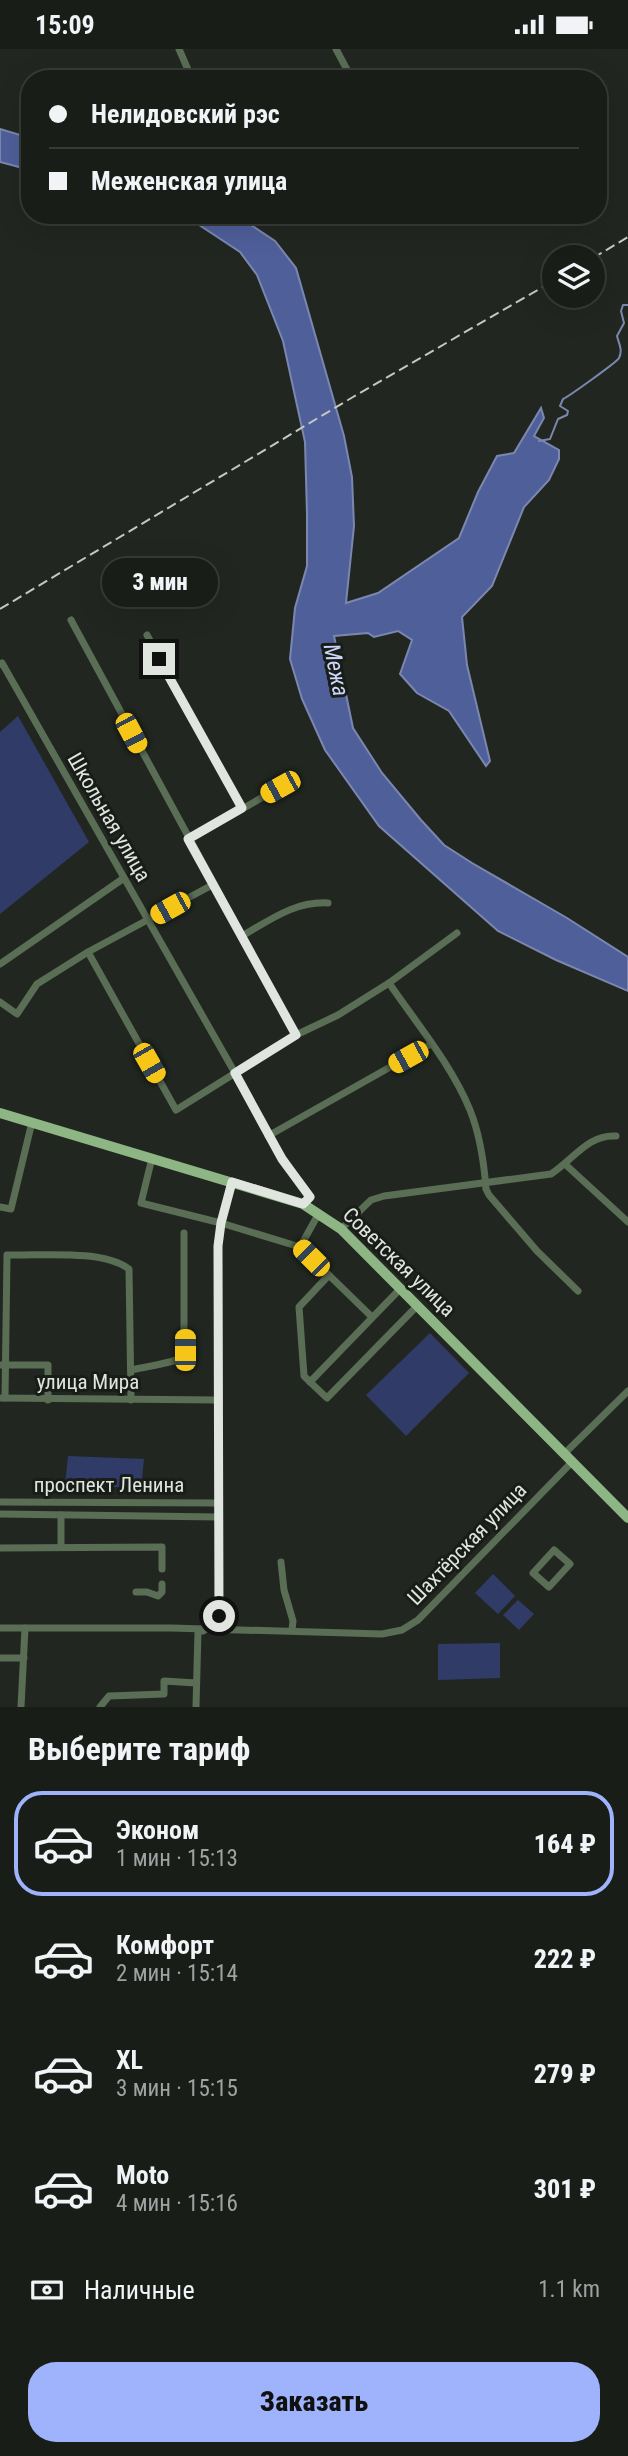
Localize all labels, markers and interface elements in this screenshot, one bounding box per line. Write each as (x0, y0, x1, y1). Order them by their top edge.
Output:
text: 15:09 (35, 10, 95, 40)
text: Нелидовский рэс (91, 99, 280, 129)
text: Меженская улица (91, 166, 287, 196)
map controls (542, 245, 605, 308)
button: layers (542, 245, 605, 308)
callout: 3 мин (101, 557, 217, 607)
text: 3 мин (132, 569, 188, 596)
water label: Межа (318, 642, 354, 698)
route end (143, 643, 175, 675)
car (112, 710, 151, 756)
street label: Школьная улица (62, 748, 156, 886)
car (257, 768, 304, 806)
car (147, 889, 194, 927)
car (385, 1038, 432, 1076)
car (130, 1040, 169, 1086)
street label: Советская улица (338, 1202, 460, 1322)
car (289, 1236, 334, 1280)
car (175, 1329, 196, 1371)
street label: улица Мира (37, 1370, 139, 1394)
street label: проспект Ленина (34, 1473, 184, 1497)
street label: Шахтёрская улица (403, 1478, 531, 1610)
route start (203, 1600, 235, 1632)
text: Выберите тариф (28, 1730, 250, 1768)
icon: car (32, 1812, 95, 1875)
text: Эконом (116, 1815, 199, 1845)
text: 164 ₽ (534, 1829, 596, 1859)
text: 1 мин · 15:13 (116, 1845, 238, 1872)
icon: car (32, 1927, 95, 1990)
text: Комфорт (116, 1930, 214, 1960)
text: 222 ₽ (534, 1944, 596, 1974)
text: 2 мин · 15:14 (116, 1960, 238, 1987)
icon: car (32, 2042, 95, 2105)
text: XL (116, 2045, 143, 2075)
text: 279 ₽ (534, 2059, 596, 2089)
text: 3 мин · 15:15 (116, 2075, 238, 2102)
icon: car (32, 2157, 95, 2220)
text: Moto (116, 2160, 169, 2190)
text: 301 ₽ (534, 2174, 596, 2204)
text: 4 мин · 15:16 (116, 2190, 238, 2217)
icon: cash (28, 2271, 66, 2309)
text: Наличные (84, 2275, 195, 2305)
text: 1.1 km (538, 2276, 600, 2303)
button: Заказать (28, 2362, 600, 2442)

